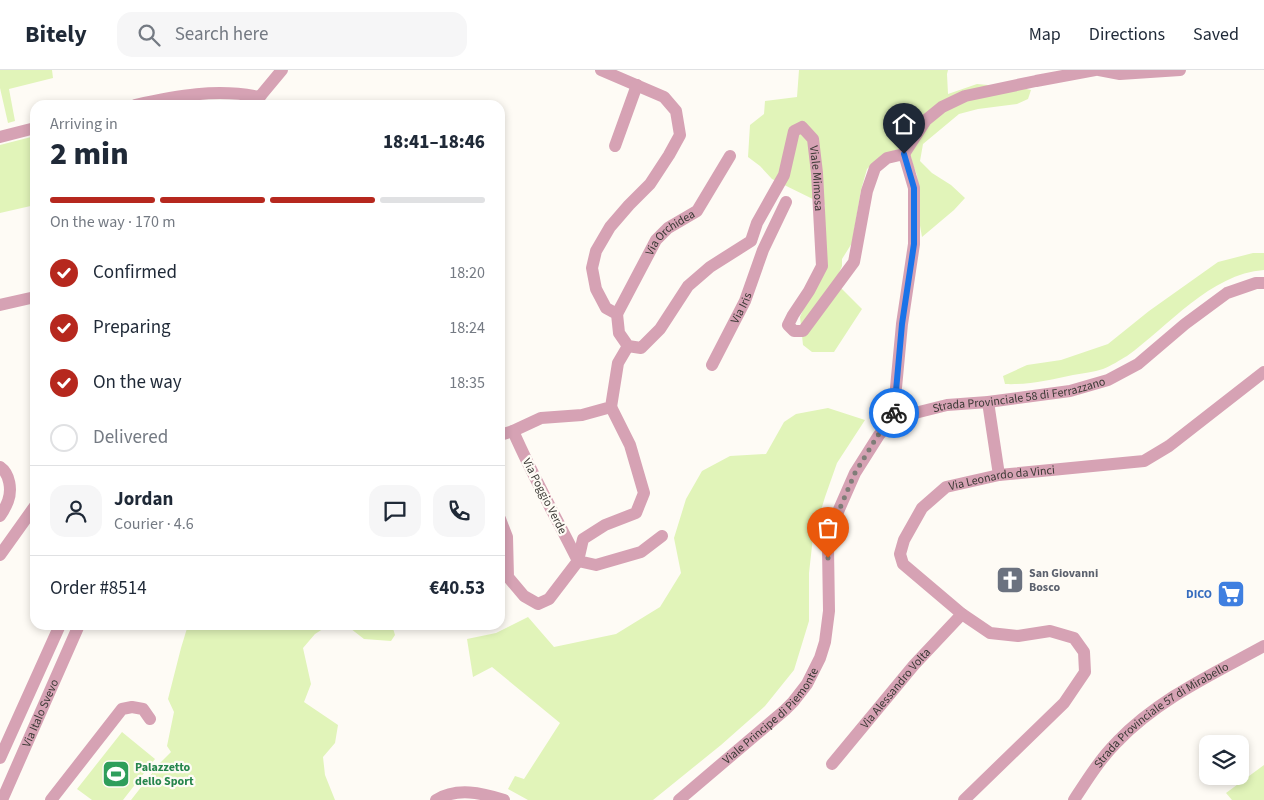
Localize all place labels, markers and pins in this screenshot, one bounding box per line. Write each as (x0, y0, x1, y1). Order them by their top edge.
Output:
pin (883, 103, 925, 154)
pin (807, 507, 849, 558)
church icon: San Giovanni Bosco (995, 565, 1025, 595)
place label: San Giovanni Bosco (1029, 565, 1098, 596)
supermarket icon: DICO (1216, 579, 1246, 609)
place label: DICO (1186, 586, 1212, 603)
sports icon: Palazzetto dello Sport (101, 759, 131, 789)
place label: Palazzetto dello Sport (135, 759, 194, 790)

